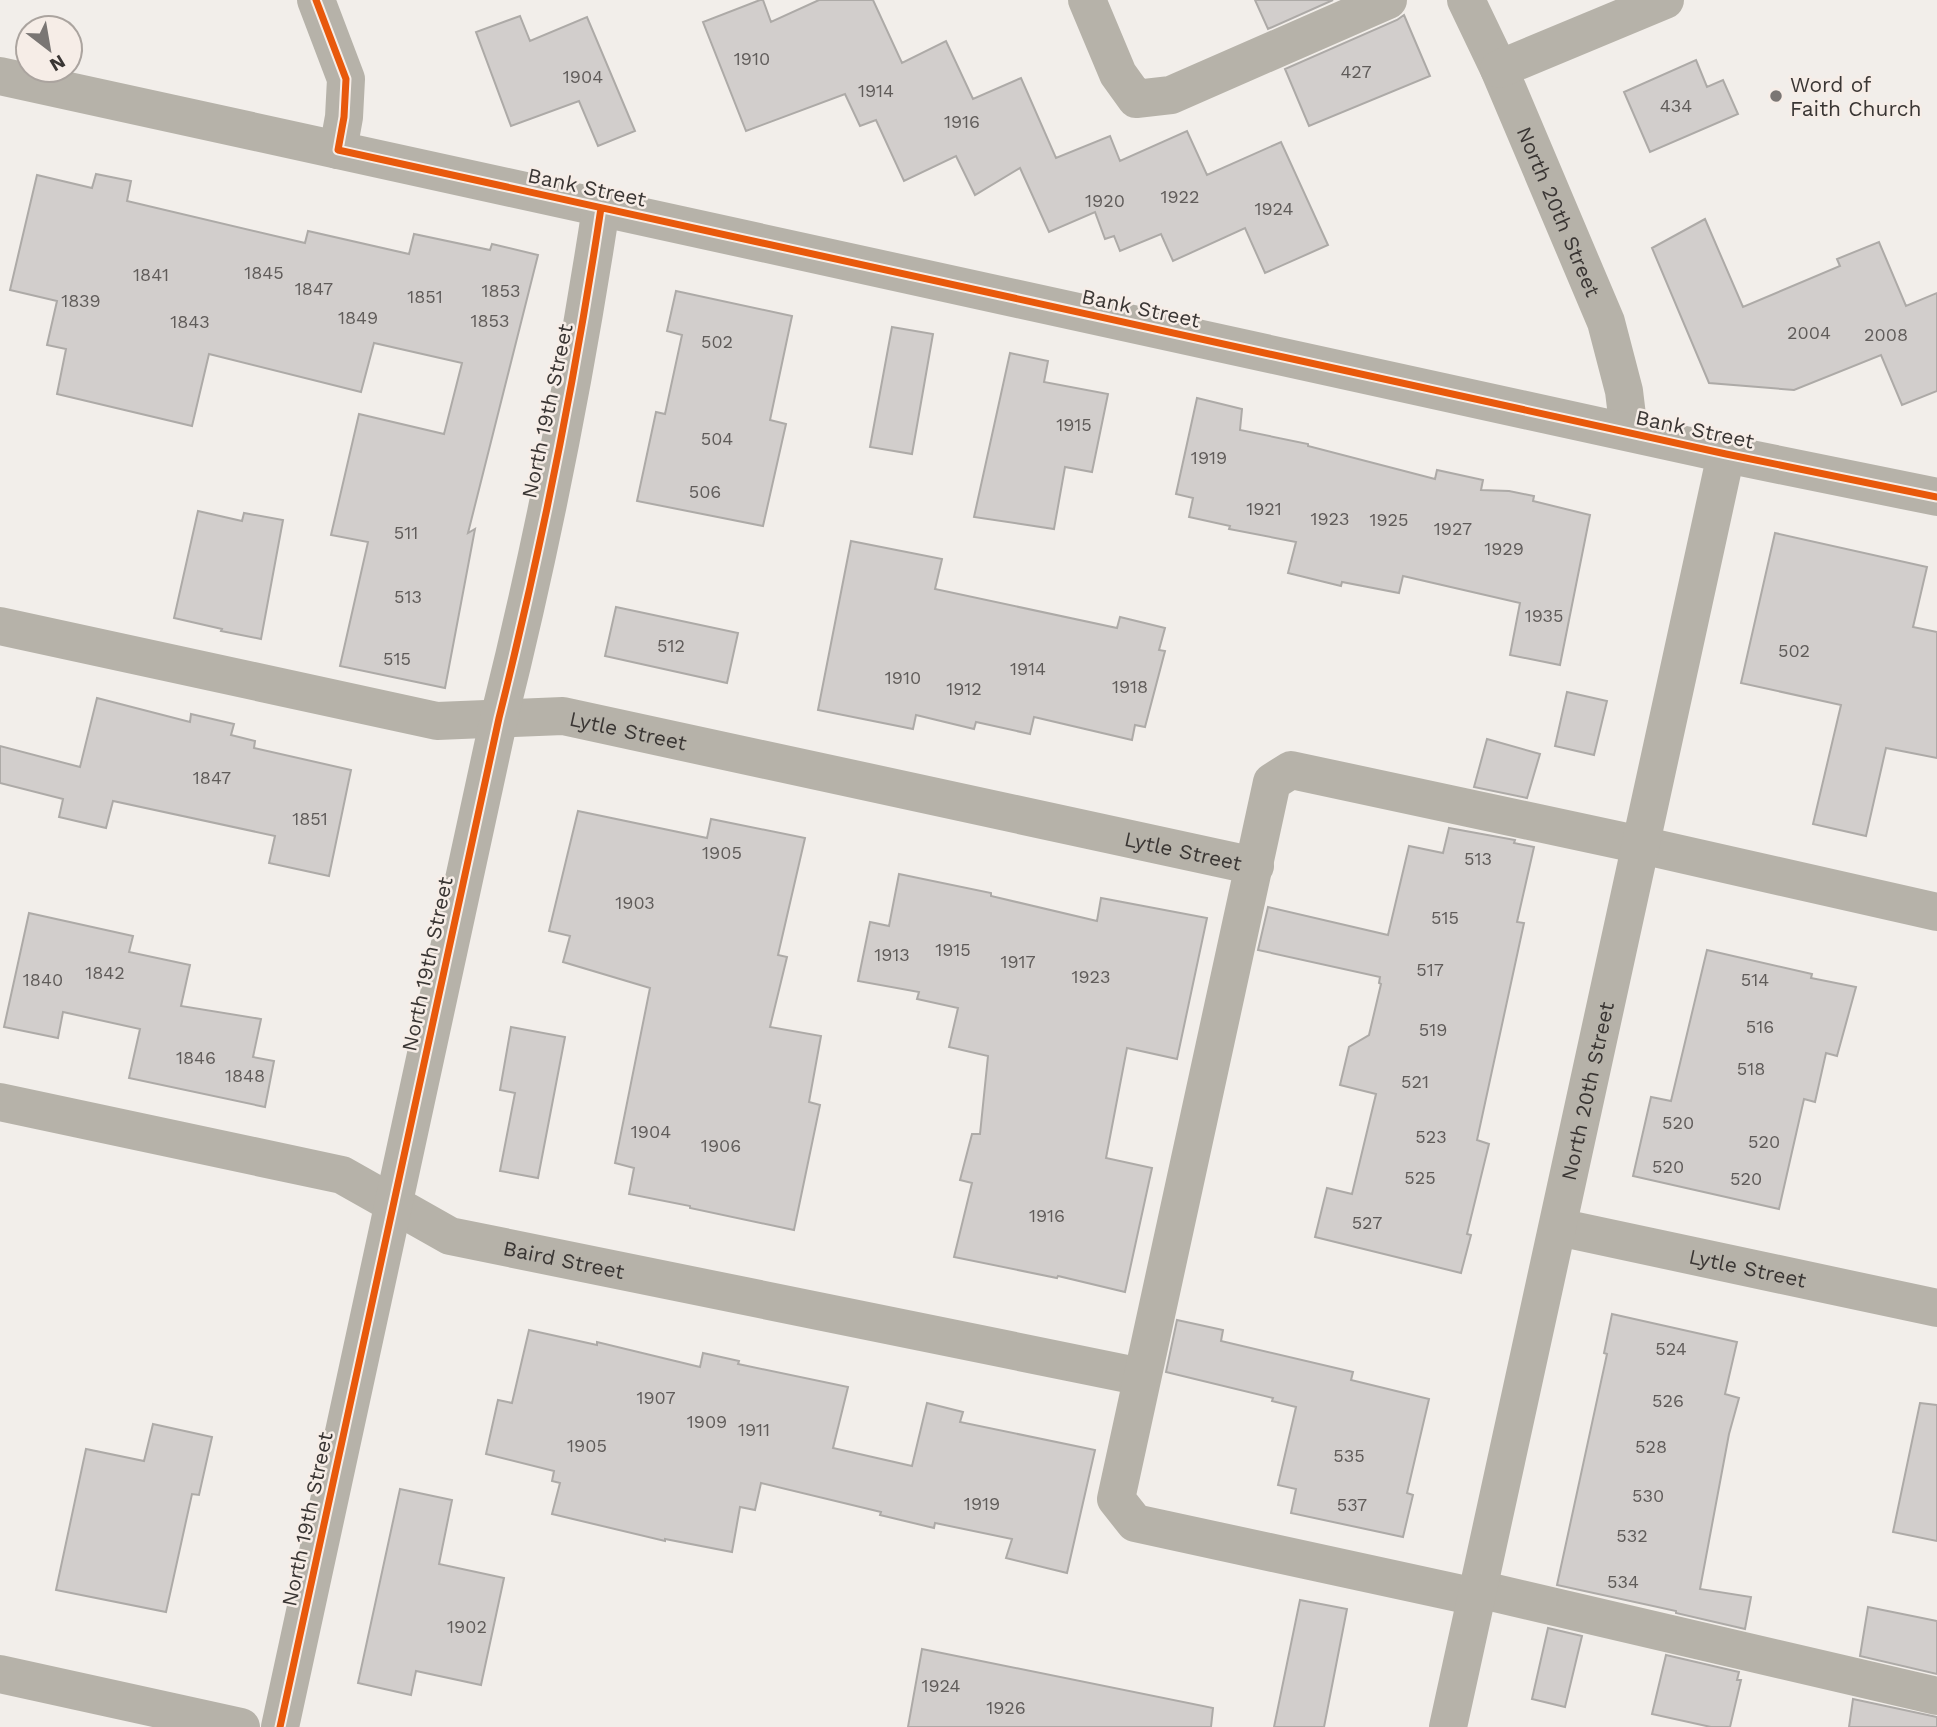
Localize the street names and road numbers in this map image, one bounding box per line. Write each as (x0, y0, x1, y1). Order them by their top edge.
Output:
street label: North 20th Street (1512, 122, 1606, 300)
street label: Bank Street (526, 162, 649, 212)
street label: Bank Street (1080, 283, 1203, 333)
street label: North 19th Street (516, 321, 578, 500)
street label: Bank Street (1634, 404, 1757, 454)
street label: Lytle Street (567, 705, 689, 755)
street label: Lytle Street (1122, 826, 1244, 875)
street label: North 19th Street (396, 874, 458, 1053)
street label: North 20th Street (1555, 999, 1619, 1183)
street label: Baird Street (501, 1235, 627, 1284)
street label: Lytle Street (1687, 1243, 1809, 1292)
street label: North 19th Street (276, 1429, 338, 1608)

